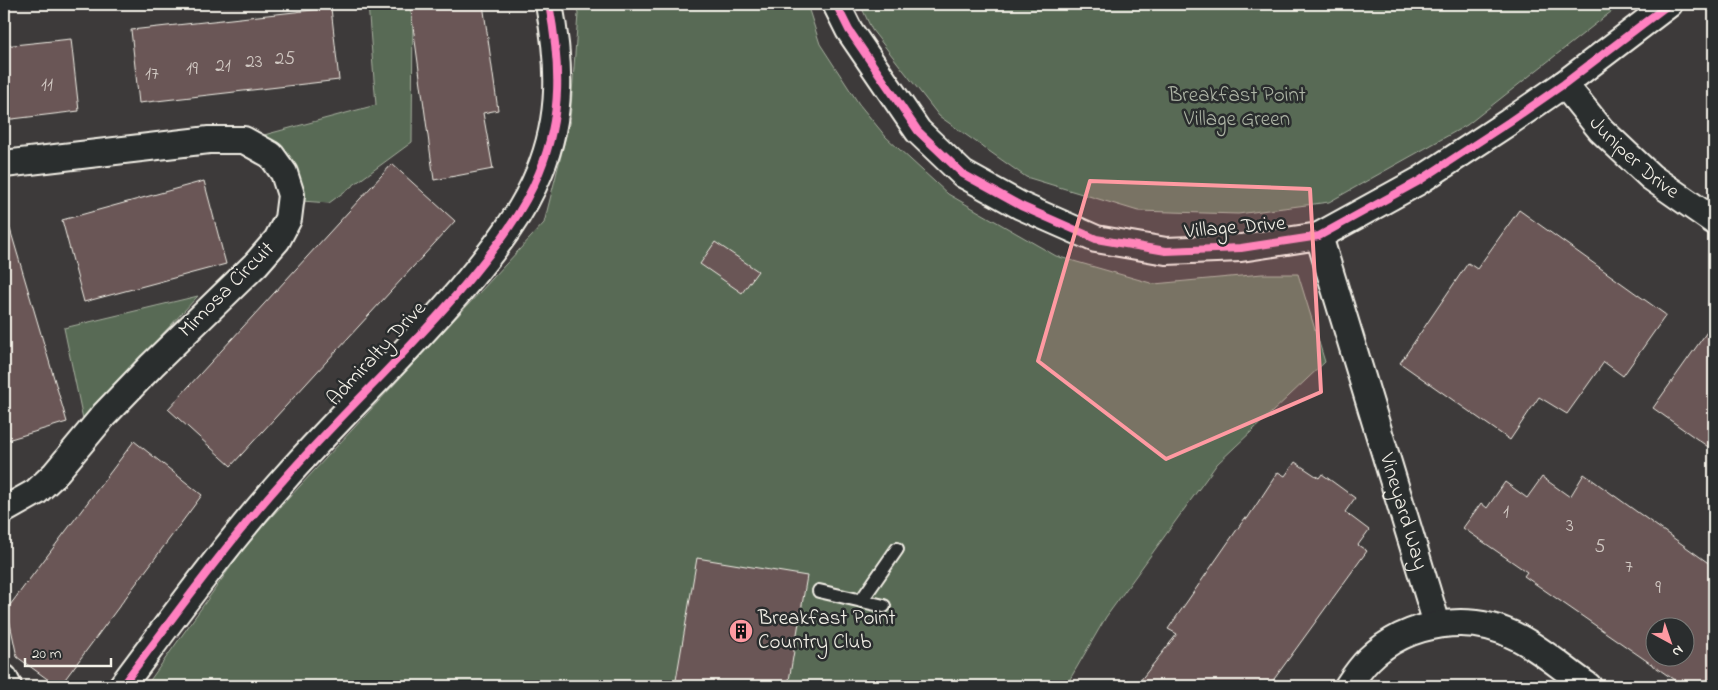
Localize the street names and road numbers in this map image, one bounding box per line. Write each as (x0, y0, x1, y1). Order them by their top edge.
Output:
street label: Juniper Drive (1581, 110, 1685, 207)
street label: Village Drive (1182, 209, 1287, 249)
street label: Mimosa Circuit (172, 235, 282, 345)
street label: Admiralty Drive (320, 294, 436, 415)
street label: Vineyard Way (1371, 449, 1435, 574)

